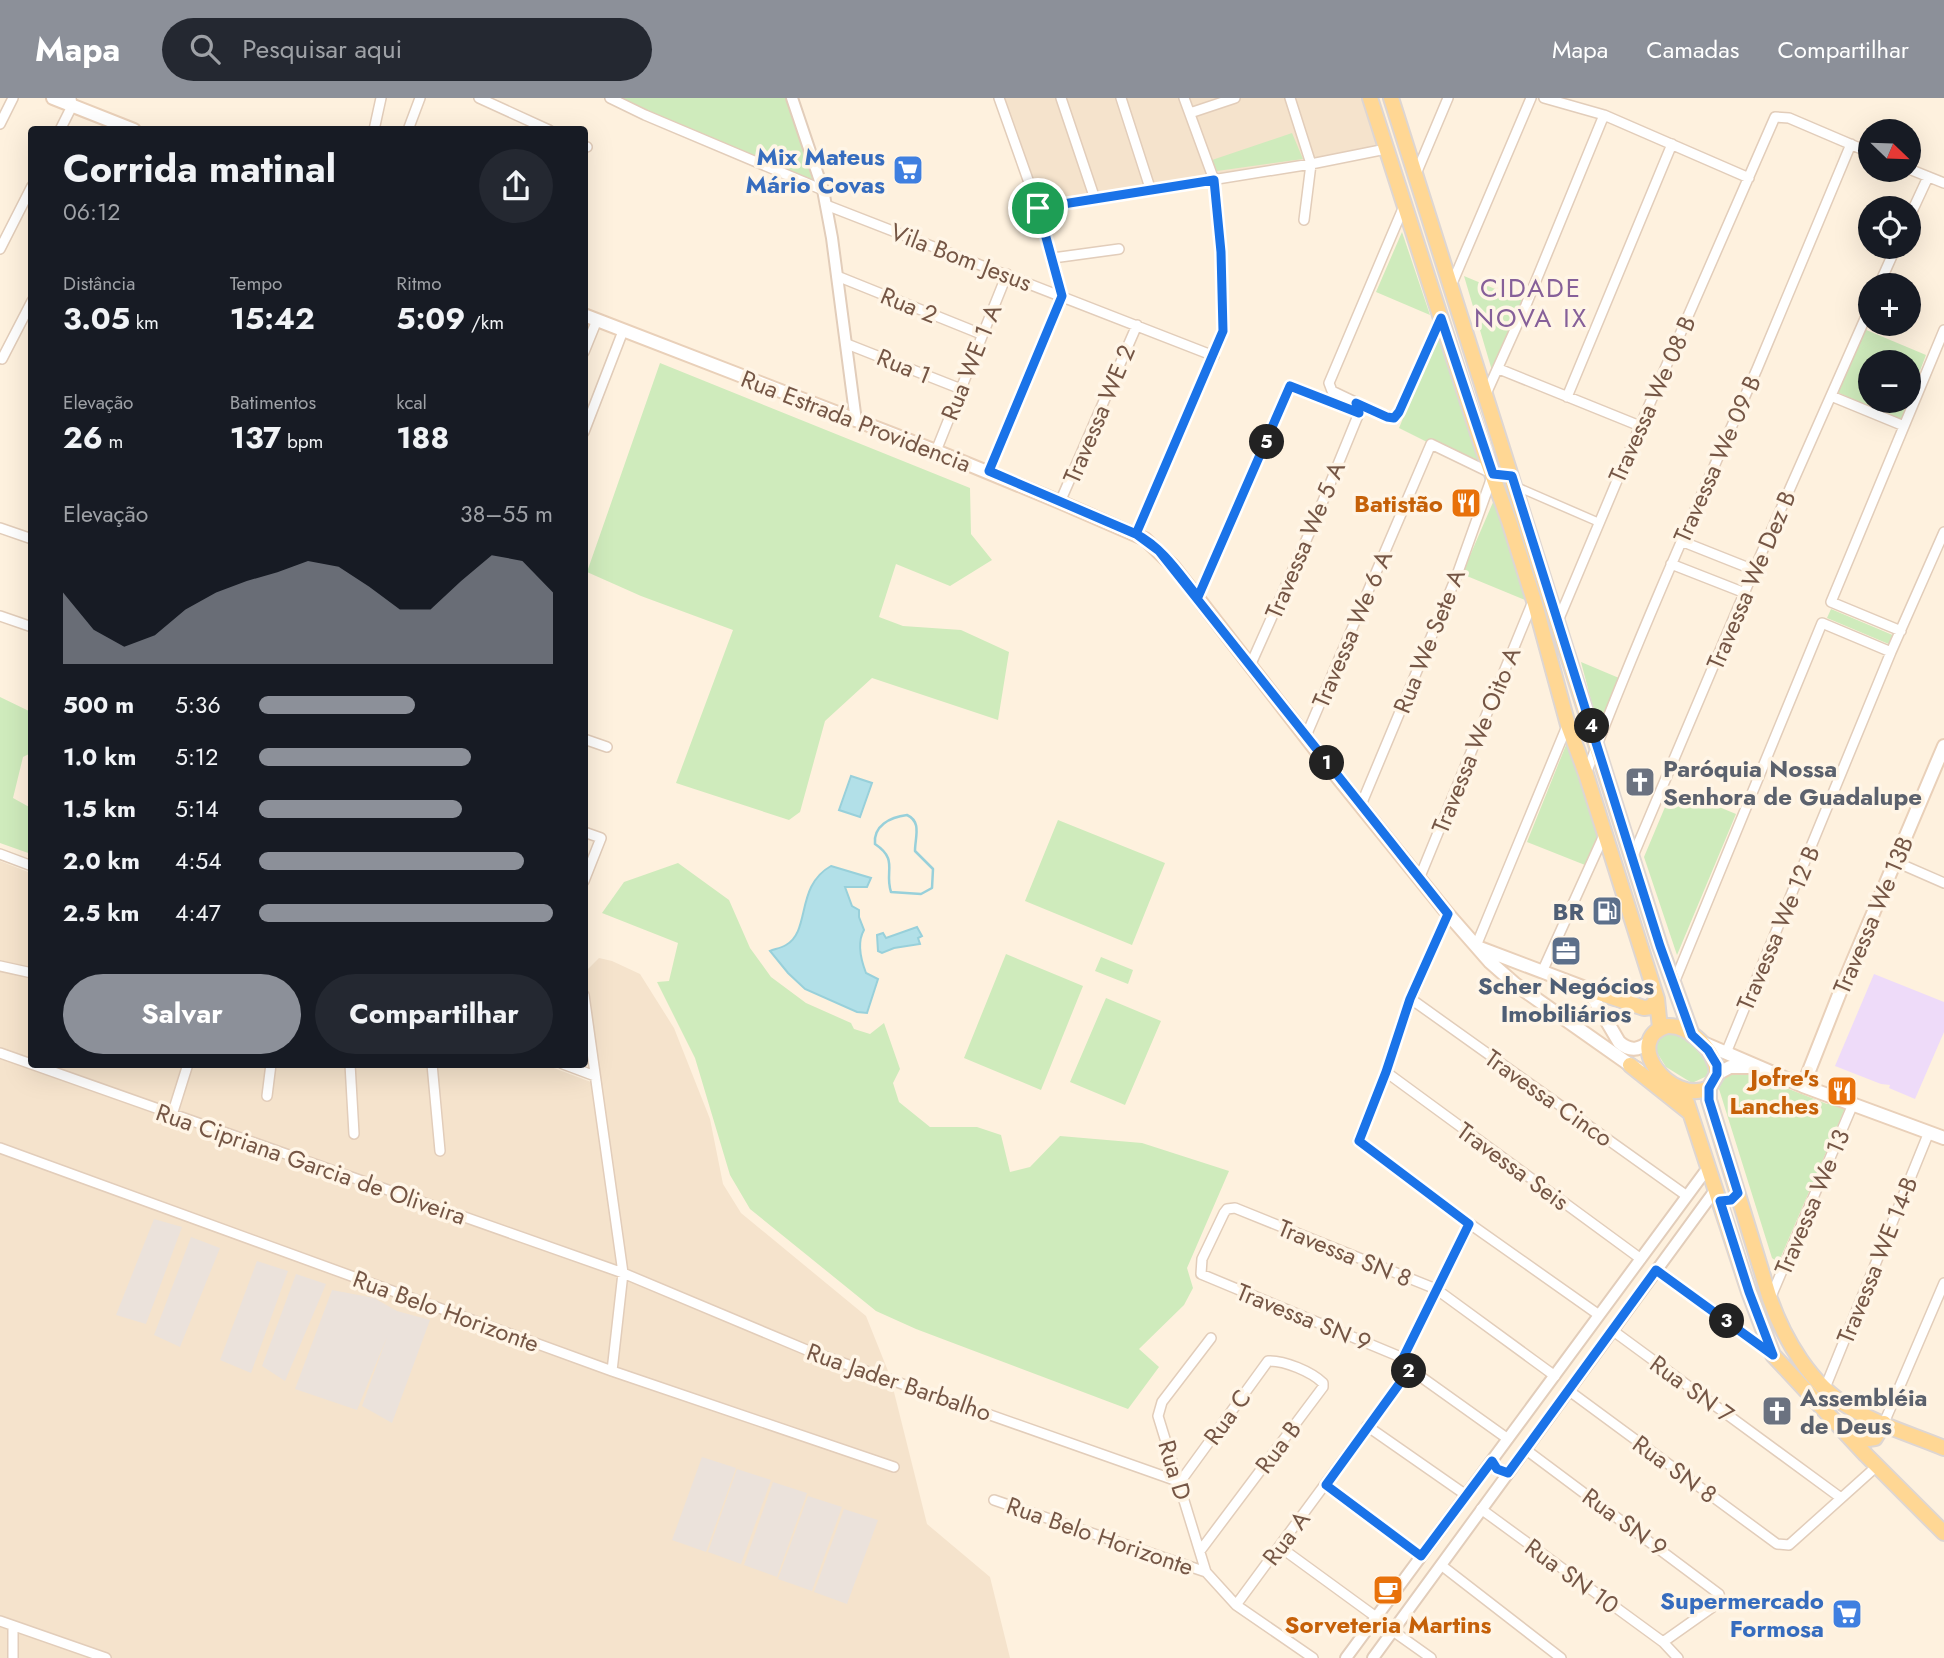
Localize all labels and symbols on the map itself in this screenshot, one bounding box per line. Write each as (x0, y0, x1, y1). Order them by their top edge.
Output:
north arrow (1858, 119, 1922, 182)
place label: Mix Mateus Mário Covas (746, 139, 885, 202)
supermarket icon: Mix Mateus Mário Covas (891, 153, 925, 187)
pin (1008, 178, 1068, 238)
street label: Vila Bom Jesus (885, 214, 1037, 300)
district label: CIDADE NOVA IX (1474, 269, 1588, 337)
street label: Rua 2 (875, 278, 943, 332)
street label: Rua WE 1 A (932, 298, 1010, 425)
street label: Travessa We 08 B (1600, 310, 1704, 488)
street label: Rua 1 (872, 339, 936, 393)
street label: Travessa WE 2 (1054, 339, 1144, 489)
street label: Rua Estrada Providencia (736, 361, 976, 481)
street label: Travessa We 09 B (1664, 370, 1770, 548)
pin: 5 (1250, 424, 1284, 460)
street label: Travessa We 5 A (1256, 456, 1354, 624)
street label: Travessa We Dez B (1698, 485, 1804, 675)
place label: Batistão (1354, 486, 1443, 521)
restaurant icon: Batistão (1449, 486, 1483, 520)
street label: Travessa We 6 A (1303, 545, 1401, 713)
street label: Rua We Sete A (1384, 563, 1474, 718)
street label: Travessa We Oito A (1423, 641, 1529, 838)
pin: 4 (1574, 708, 1610, 744)
pin: 1 (1310, 746, 1344, 780)
place label: Paróquia Nossa Senhora de Guadalupe (1663, 751, 1922, 814)
church icon: Paróquia Nossa Senhora de Guadalupe (1623, 765, 1657, 799)
street label: Travessa We 13B (1824, 831, 1922, 999)
street label: Travessa We 12 B (1728, 840, 1828, 1016)
place label: BR (1553, 894, 1584, 929)
fuel station icon: BR (1590, 894, 1624, 928)
office icon: Scher Negócios Imobiliários (1549, 934, 1583, 968)
place label: Scher Negócios Imobiliários (1478, 968, 1654, 1031)
street label: Travessa Cinco (1478, 1041, 1620, 1155)
place label: Jofre's Lanches (1729, 1060, 1819, 1123)
restaurant icon: Jofre's Lanches (1825, 1074, 1859, 1108)
street label: Rua Cipriana Garcia de Oliveira (151, 1094, 471, 1234)
street label: Travessa Seis (1450, 1113, 1576, 1219)
street label: Travessa We 13 (1766, 1124, 1858, 1280)
street label: Travessa WE 14-B (1828, 1171, 1926, 1349)
street label: Travessa SN 8 (1273, 1210, 1417, 1296)
street label: Rua Belo Horizonte (348, 1261, 544, 1361)
street label: Travessa SN 9 (1231, 1274, 1377, 1360)
pin: 3 (1710, 1304, 1744, 1338)
street label: Rua Jader Barbalho (802, 1334, 996, 1430)
street label: Rua SN 7 (1643, 1347, 1742, 1432)
pin: 2 (1392, 1354, 1426, 1388)
place label: Assembléia de Deus (1799, 1380, 1928, 1443)
street label: Rua C (1195, 1382, 1259, 1452)
church icon: Assembléia de Deus (1760, 1394, 1794, 1428)
street label: Rua B (1247, 1413, 1309, 1481)
street label: Rua SN 8 (1626, 1426, 1724, 1512)
street label: Rua D (1149, 1436, 1201, 1504)
street label: Rua SN 9 (1575, 1479, 1675, 1565)
street label: Rua Belo Horizonte (1002, 1488, 1198, 1584)
street label: Rua A (1254, 1503, 1318, 1573)
street label: Rua SN 10 (1518, 1530, 1626, 1622)
cafe icon: Sorveteria Martins (1371, 1573, 1405, 1607)
place label: Supermercado Formosa (1660, 1583, 1824, 1646)
supermarket icon: Supermercado Formosa (1830, 1597, 1864, 1631)
place label: Sorveteria Martins (1285, 1607, 1492, 1642)

